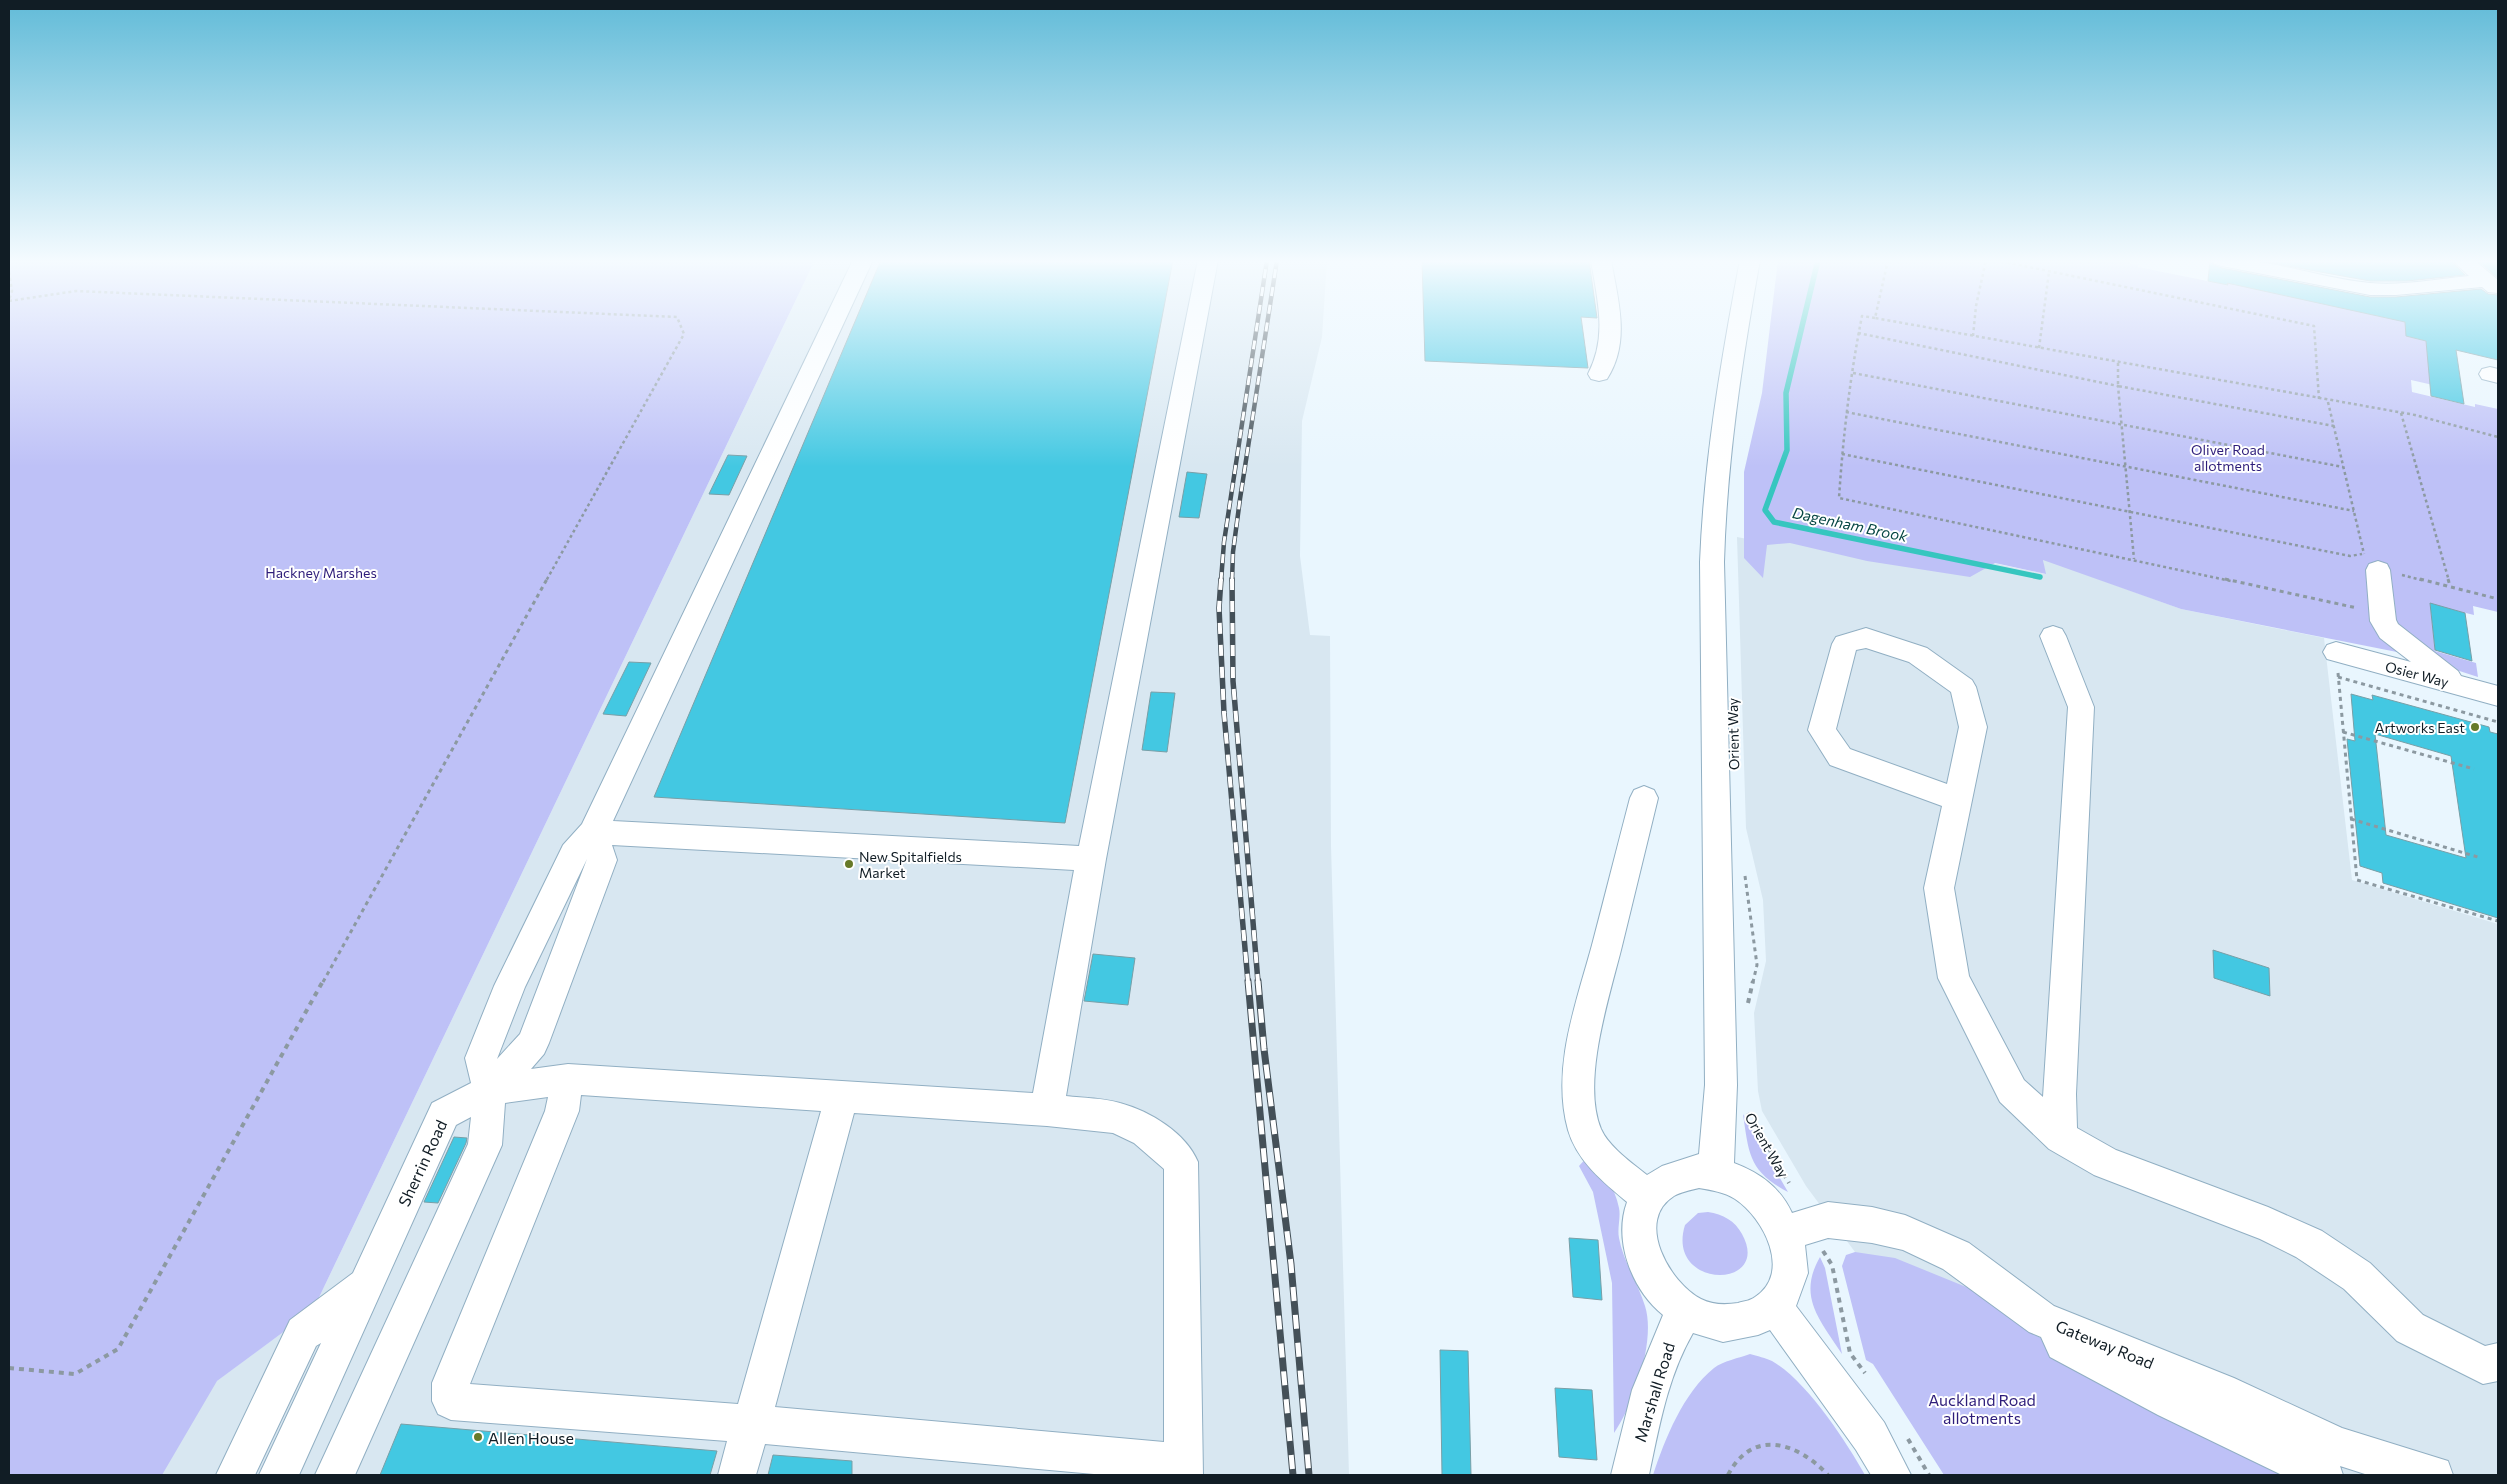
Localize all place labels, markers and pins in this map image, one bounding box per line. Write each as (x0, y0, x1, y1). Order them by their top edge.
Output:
place label: Artworks East (2375, 719, 2465, 736)
marker: Artworks East (2469, 721, 2481, 733)
place label: New Spitalfields Market (859, 848, 962, 881)
marker: New Spitalfields Market (843, 858, 855, 870)
place label: Allen House (488, 1428, 574, 1447)
marker: Allen House (472, 1431, 484, 1443)

